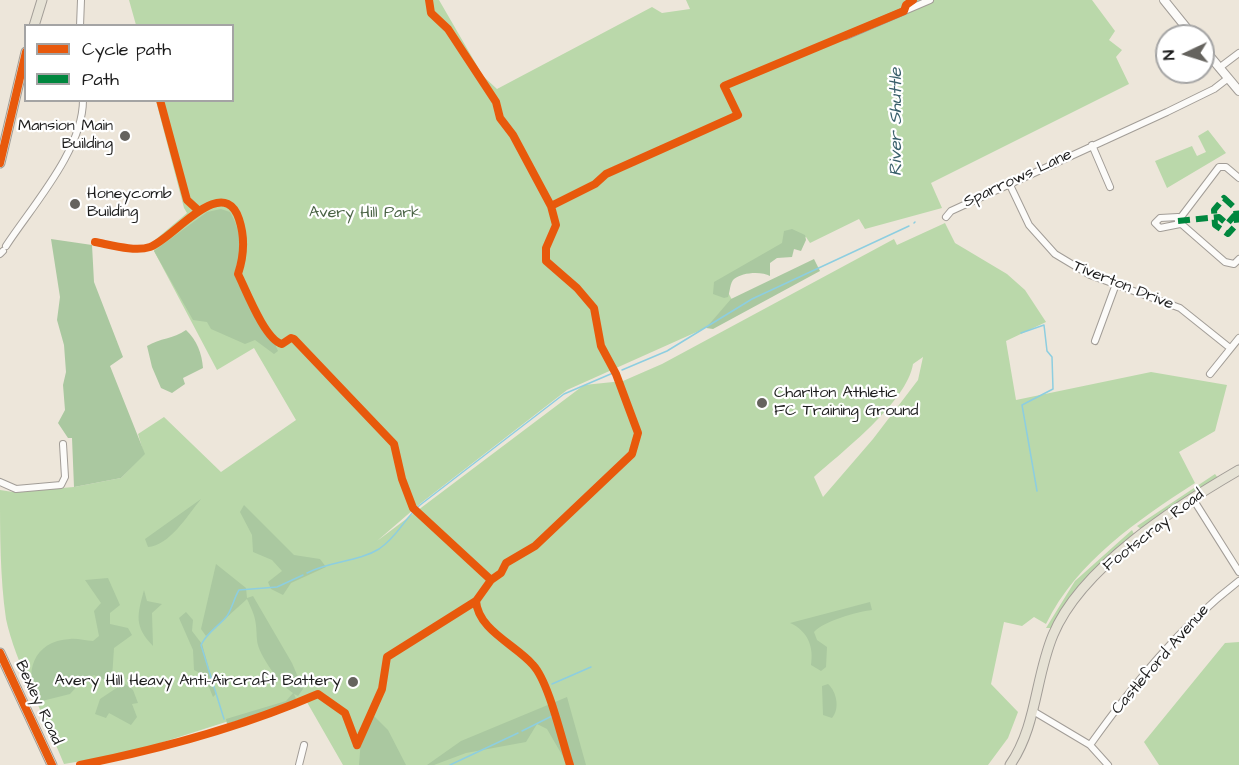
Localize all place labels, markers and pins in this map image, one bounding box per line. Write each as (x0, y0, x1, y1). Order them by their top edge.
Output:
place label: Mansion Main Building (18, 117, 113, 155)
marker: Mansion Main Building (118, 129, 132, 143)
place label: Honeycomb Building (87, 185, 172, 223)
marker: Honeycomb Building (68, 197, 82, 211)
place label: Charlton Athletic FC Training Ground (774, 384, 918, 422)
marker: Charlton Athletic FC Training Ground (755, 396, 769, 410)
place label: Avery Hill Heavy Anti-Aircraft Battery (54, 672, 341, 692)
marker: Avery Hill Heavy Anti-Aircraft Battery (346, 675, 360, 689)

